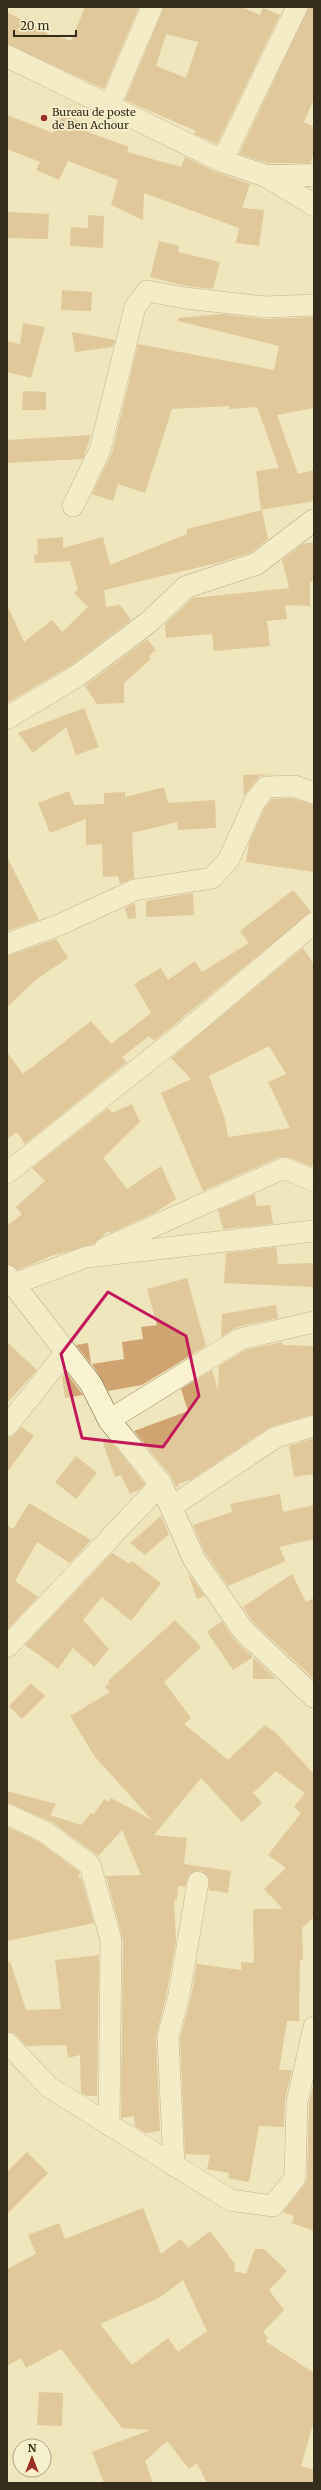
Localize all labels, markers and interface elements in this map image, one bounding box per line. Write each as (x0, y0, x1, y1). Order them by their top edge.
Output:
scale bar (14, 12, 76, 38)
text: 20 m (20, 18, 49, 33)
place label: Bureau de poste de Ben Achour (52, 105, 136, 132)
marker: Bureau de poste de Ben Achour (39, 113, 49, 123)
north arrow (12, 2438, 52, 2478)
text: N (28, 2441, 37, 2455)

